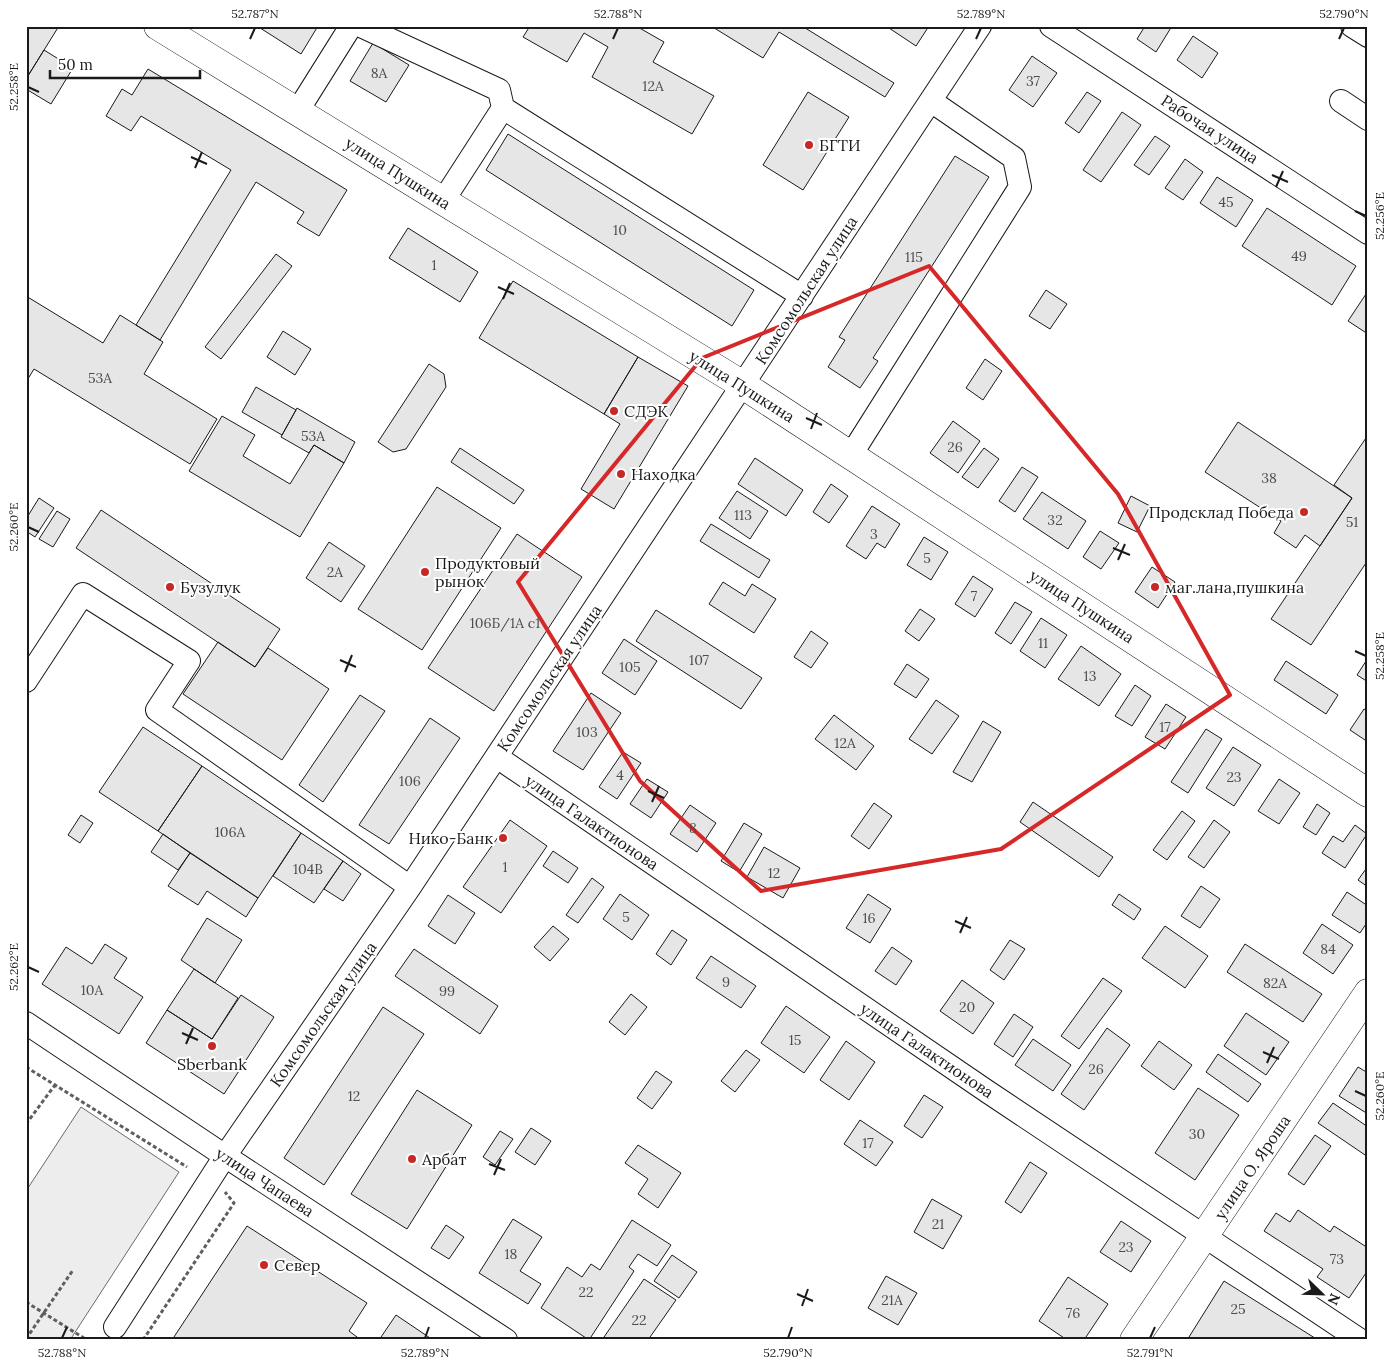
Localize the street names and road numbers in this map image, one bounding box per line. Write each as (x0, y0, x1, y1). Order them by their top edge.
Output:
street label: Рабочая улица (1158, 90, 1262, 168)
street label: улица Пушкина (342, 133, 454, 213)
street label: Комсомольская улица (751, 212, 861, 368)
street label: улица Пушкина (686, 346, 798, 426)
street label: улица Пушкина (1026, 565, 1138, 647)
street label: Комсомольская улица (492, 601, 606, 755)
street label: улица Галактионова (521, 770, 663, 874)
street label: Комсомольская улица (265, 938, 381, 1090)
street label: улица Галактионова (856, 998, 998, 1102)
street label: улица О. Яроша (1210, 1111, 1294, 1223)
street label: улица Чапаева (212, 1143, 318, 1221)

